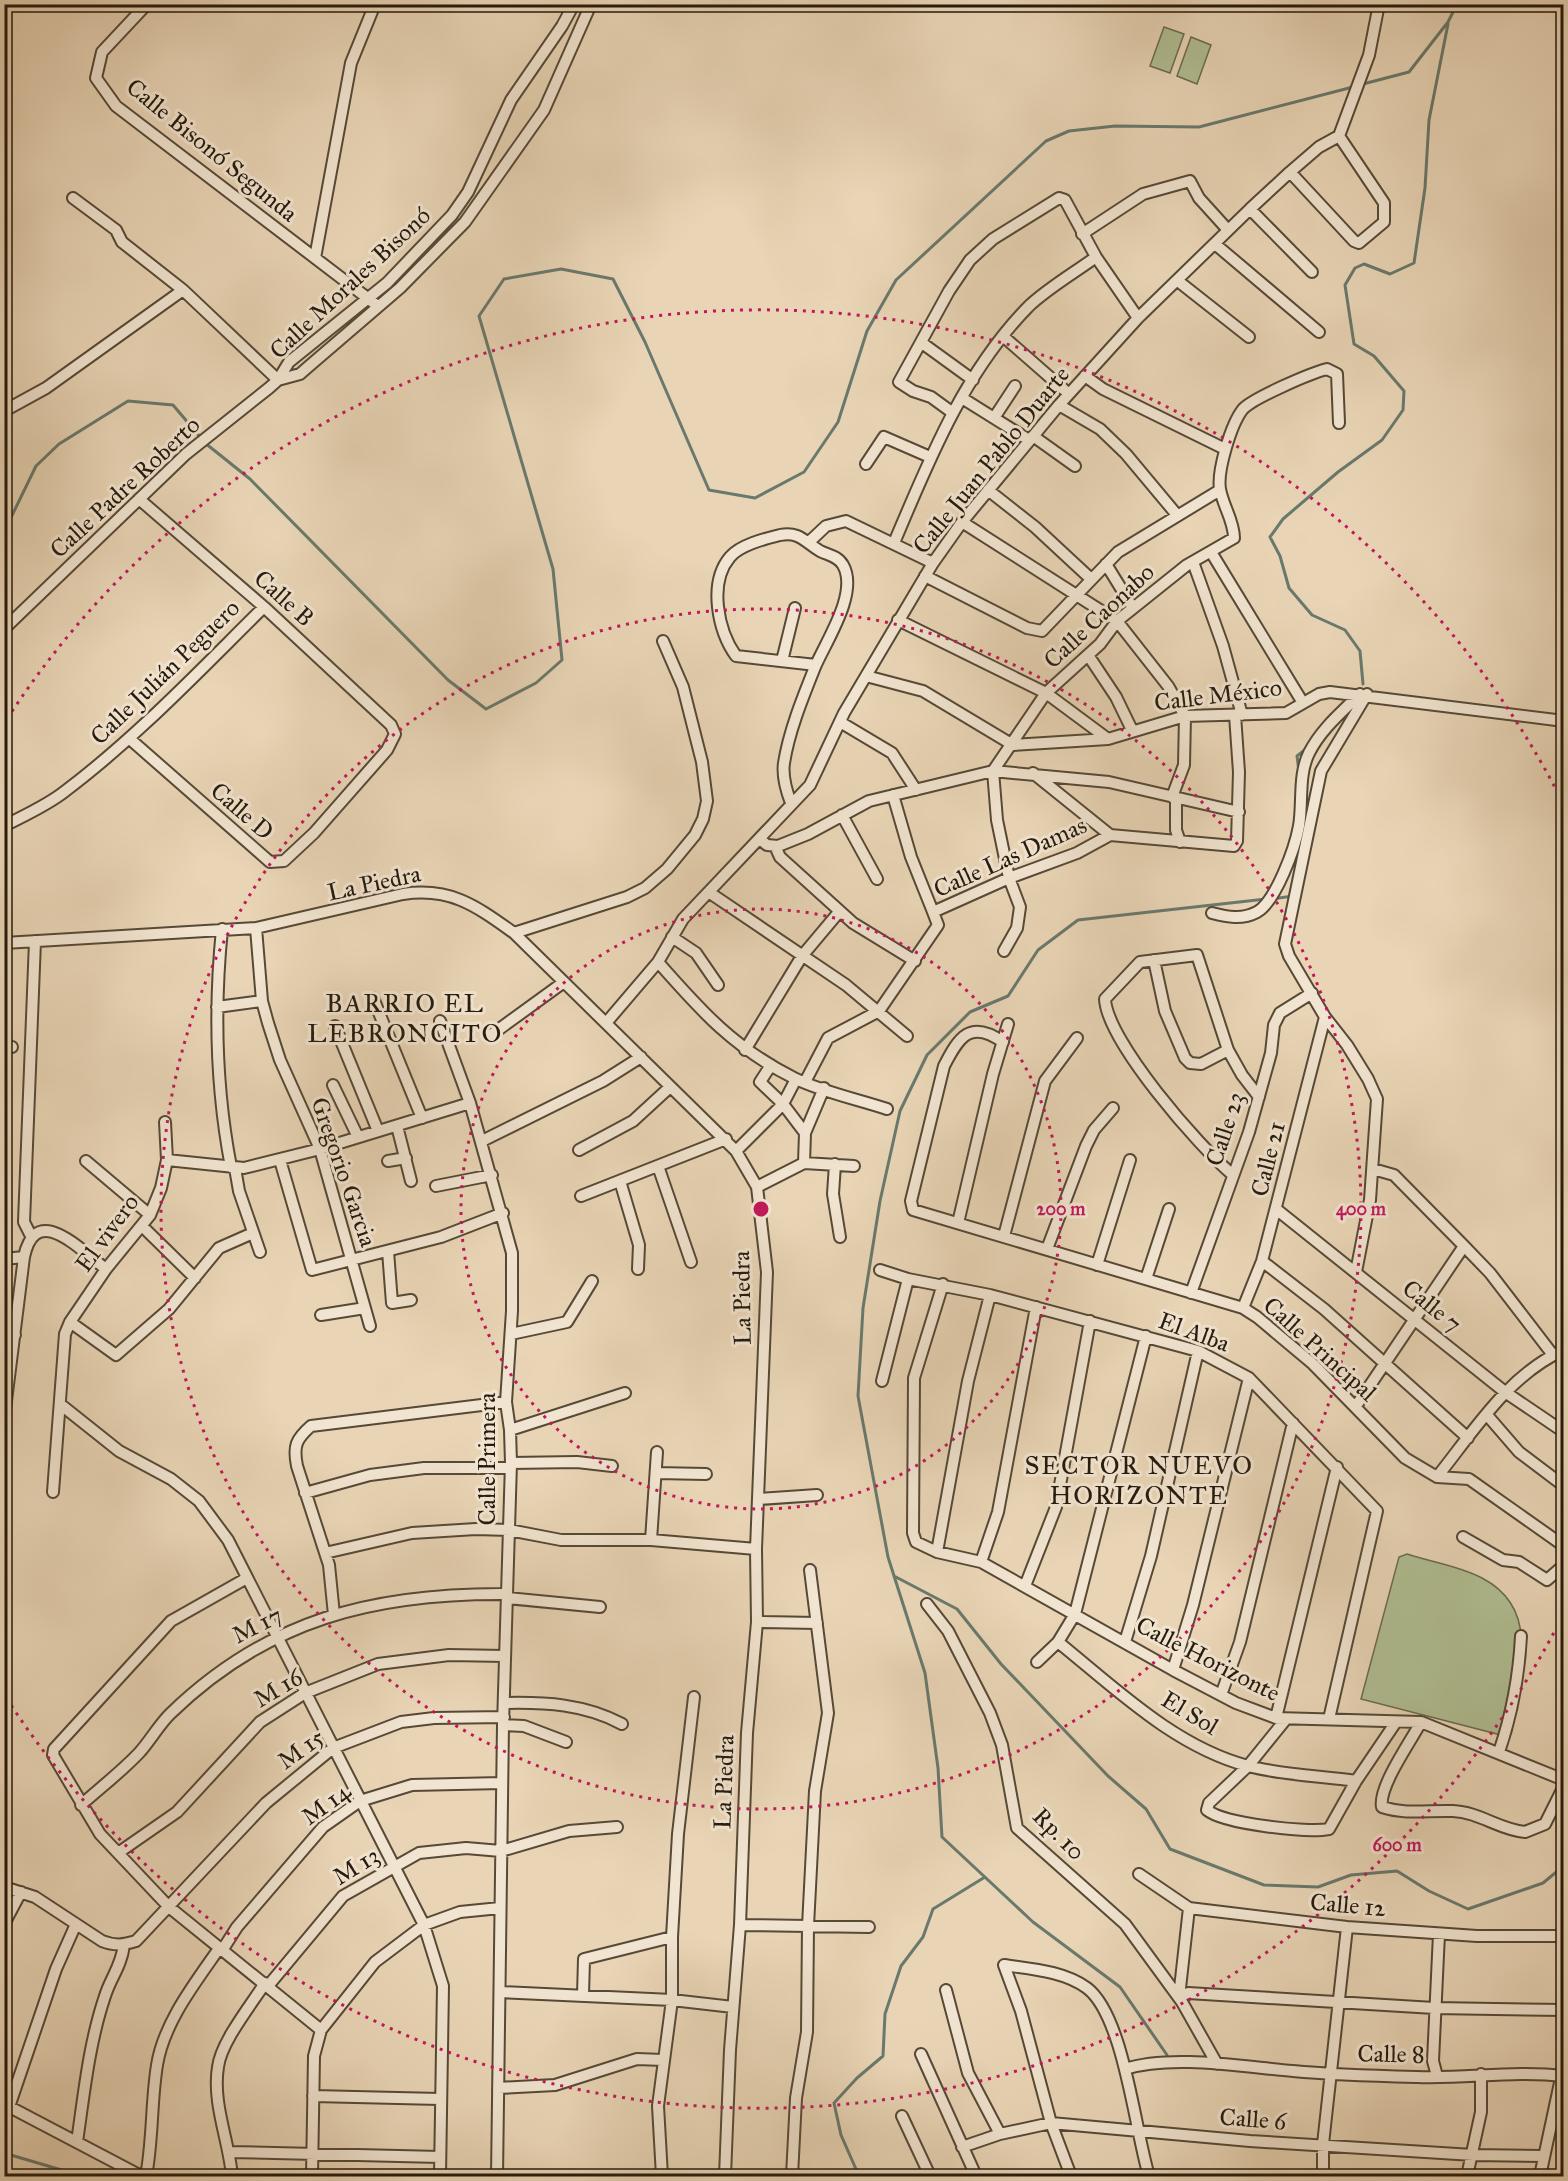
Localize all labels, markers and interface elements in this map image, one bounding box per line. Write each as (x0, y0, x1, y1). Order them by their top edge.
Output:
street label: Calle Bisonó Segunda (120, 72, 304, 229)
street label: Calle Morales Bisonó (263, 201, 437, 365)
street label: Calle Juan Pablo Duarte (906, 360, 1076, 560)
street label: Calle Padre Roberto (44, 410, 206, 564)
street label: Calle Caonabo (1037, 557, 1161, 675)
street label: Calle B (248, 563, 320, 633)
street label: Calle Julián Peguero (84, 593, 246, 751)
street label: Calle México (1152, 672, 1284, 718)
street label: Calle D (204, 776, 280, 846)
street label: Calle Las Damas (929, 810, 1091, 904)
street label: La Piedra (325, 858, 424, 907)
district label: BARRIO EL LEBRONCITO (307, 987, 503, 1049)
street label: Calle 23 (1199, 1088, 1251, 1170)
street label: Gregorio Garcia (304, 1093, 384, 1252)
street label: Calle 21 (1244, 1119, 1292, 1199)
street label: El vivero (69, 1188, 145, 1278)
text: 200 m (1037, 1198, 1086, 1220)
text: 400 m (1336, 1198, 1387, 1221)
centre of rings (751, 1199, 771, 1219)
street label: La Piedra (726, 1250, 758, 1345)
street label: Calle 7 (1396, 1273, 1468, 1339)
street label: Calle Principal (1257, 1290, 1383, 1408)
street label: El Alba (1154, 1305, 1234, 1359)
street label: Calle Primera (472, 1392, 502, 1525)
district label: SECTOR NUEVO HORIZONTE (1025, 1449, 1254, 1511)
street label: M 17 (227, 1600, 287, 1650)
street label: Calle Horizonte (1131, 1610, 1285, 1708)
street label: M 16 (248, 1661, 308, 1714)
street label: El Sol (1156, 1684, 1224, 1742)
street label: M 15 (272, 1722, 330, 1776)
street label: La Piedra (707, 1733, 741, 1830)
street label: M 14 (296, 1776, 357, 1832)
street label: Rp. 10 (1026, 1801, 1092, 1867)
text: 600 m (1372, 1834, 1422, 1856)
street label: M 13 (327, 1840, 385, 1892)
street label: Calle 12 (1309, 1887, 1387, 1923)
street label: Calle 8 (1357, 2038, 1425, 2070)
street label: Calle 6 (1219, 2102, 1288, 2136)

